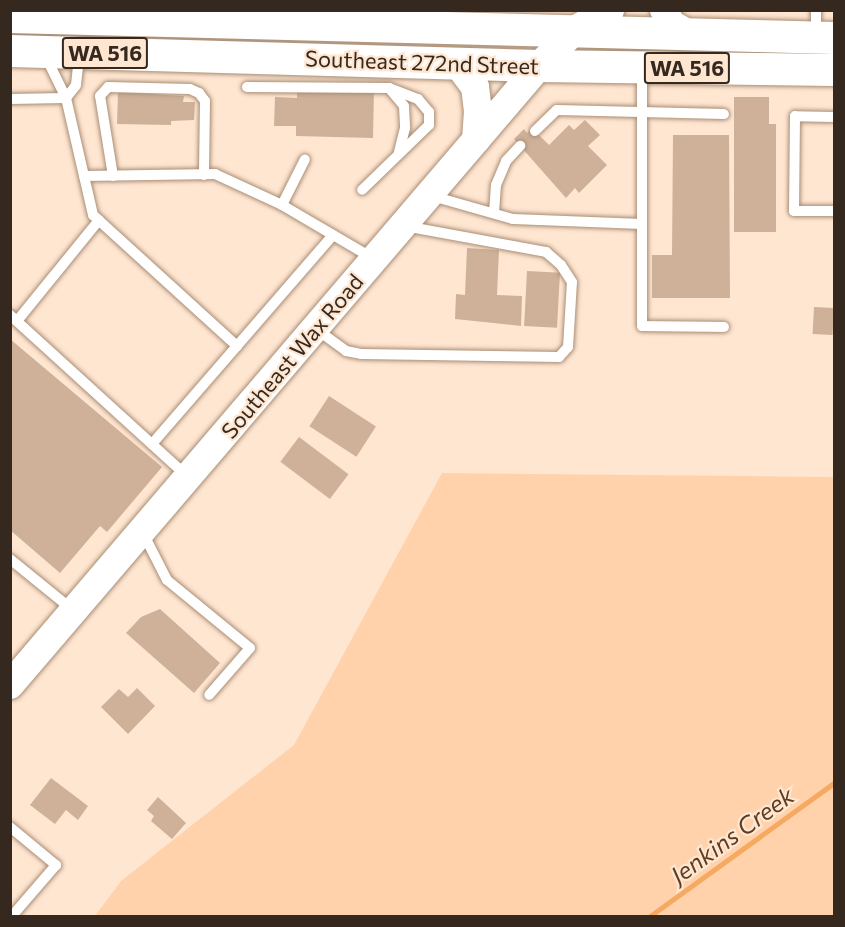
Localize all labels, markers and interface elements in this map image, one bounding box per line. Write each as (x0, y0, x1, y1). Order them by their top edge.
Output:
road number: WA 516 (62, 35, 148, 71)
street label: Southeast 272nd Street (305, 45, 539, 79)
road number: WA 516 (644, 50, 730, 86)
street label: Southeast Wax Road (216, 268, 368, 444)
water label: Jenkins Creek (665, 781, 799, 889)

